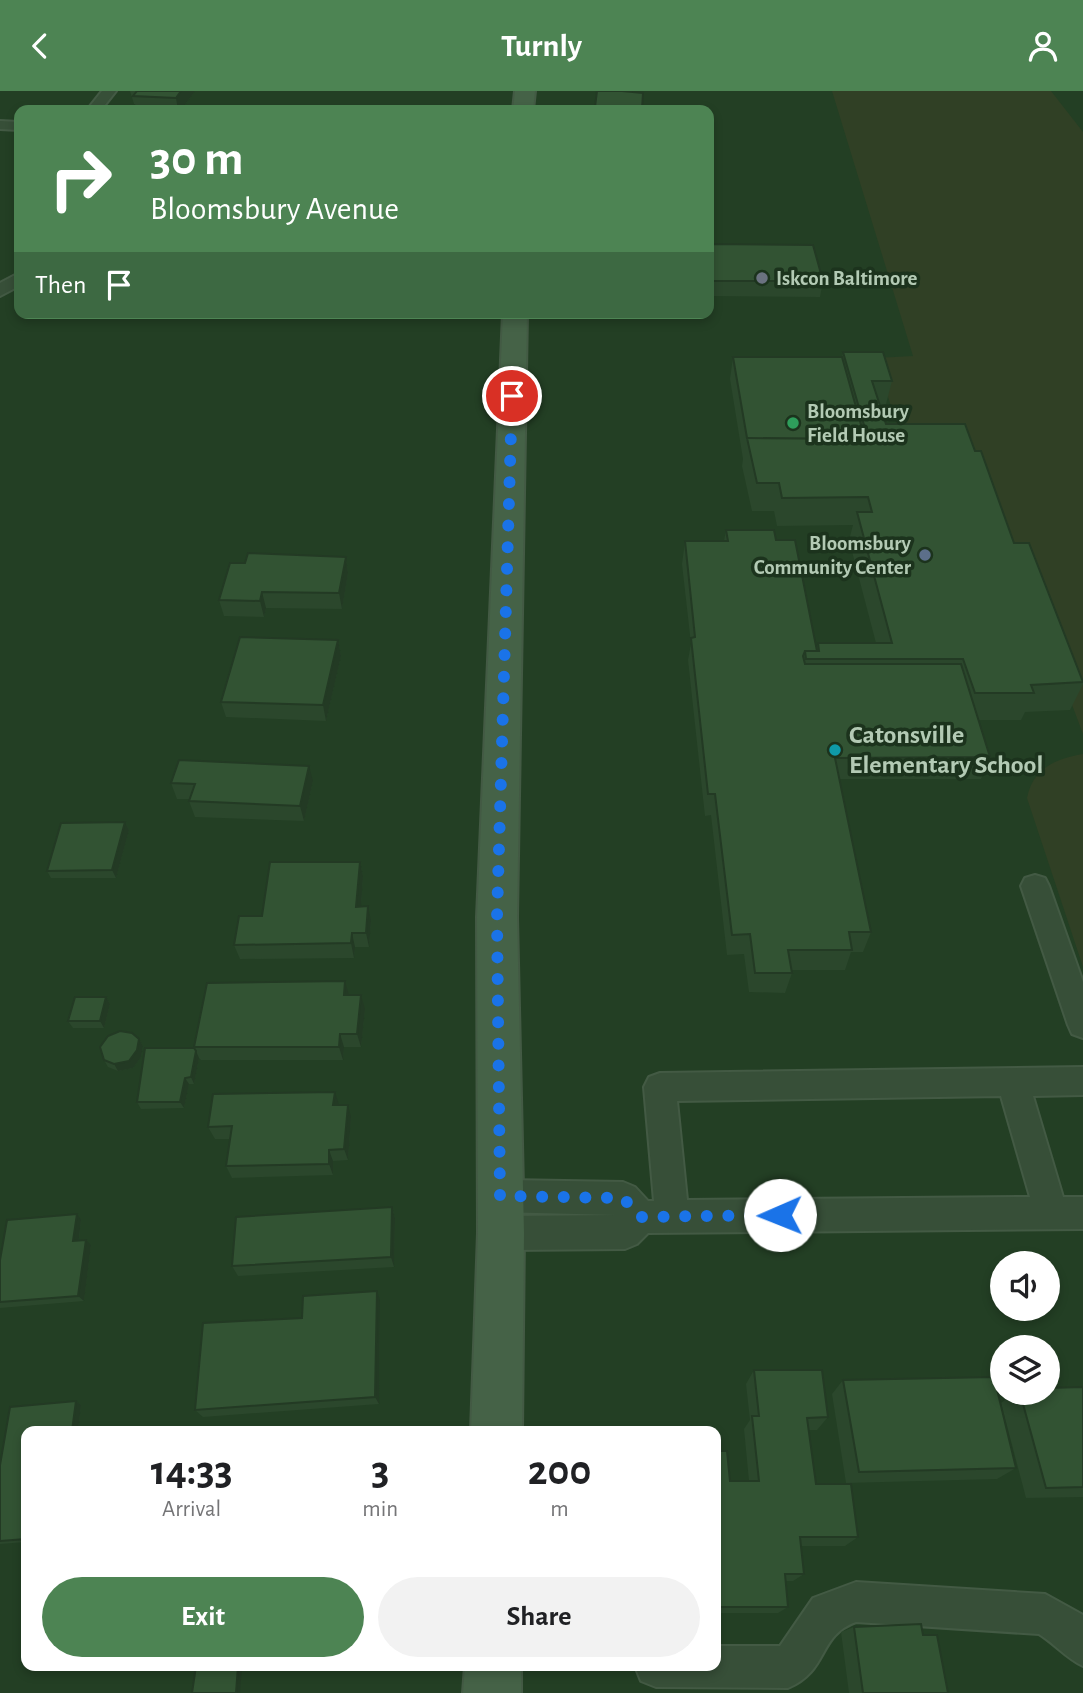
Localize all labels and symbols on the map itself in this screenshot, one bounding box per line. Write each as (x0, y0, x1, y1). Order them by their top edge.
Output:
place label: Iskcon Baltimore (776, 268, 918, 289)
marker: Iskcon Baltimore (754, 270, 770, 286)
pin (482, 366, 542, 426)
place label: Bloomsbury Field House (807, 401, 910, 446)
marker: Bloomsbury Field House (785, 415, 801, 431)
place label: Bloomsbury Community Center (754, 533, 912, 578)
marker: Bloomsbury Community Center (917, 547, 933, 563)
place label: Catonsville Elementary School (849, 722, 1043, 778)
marker: Catonsville Elementary School (827, 742, 843, 758)
position arrow (743, 1178, 817, 1252)

